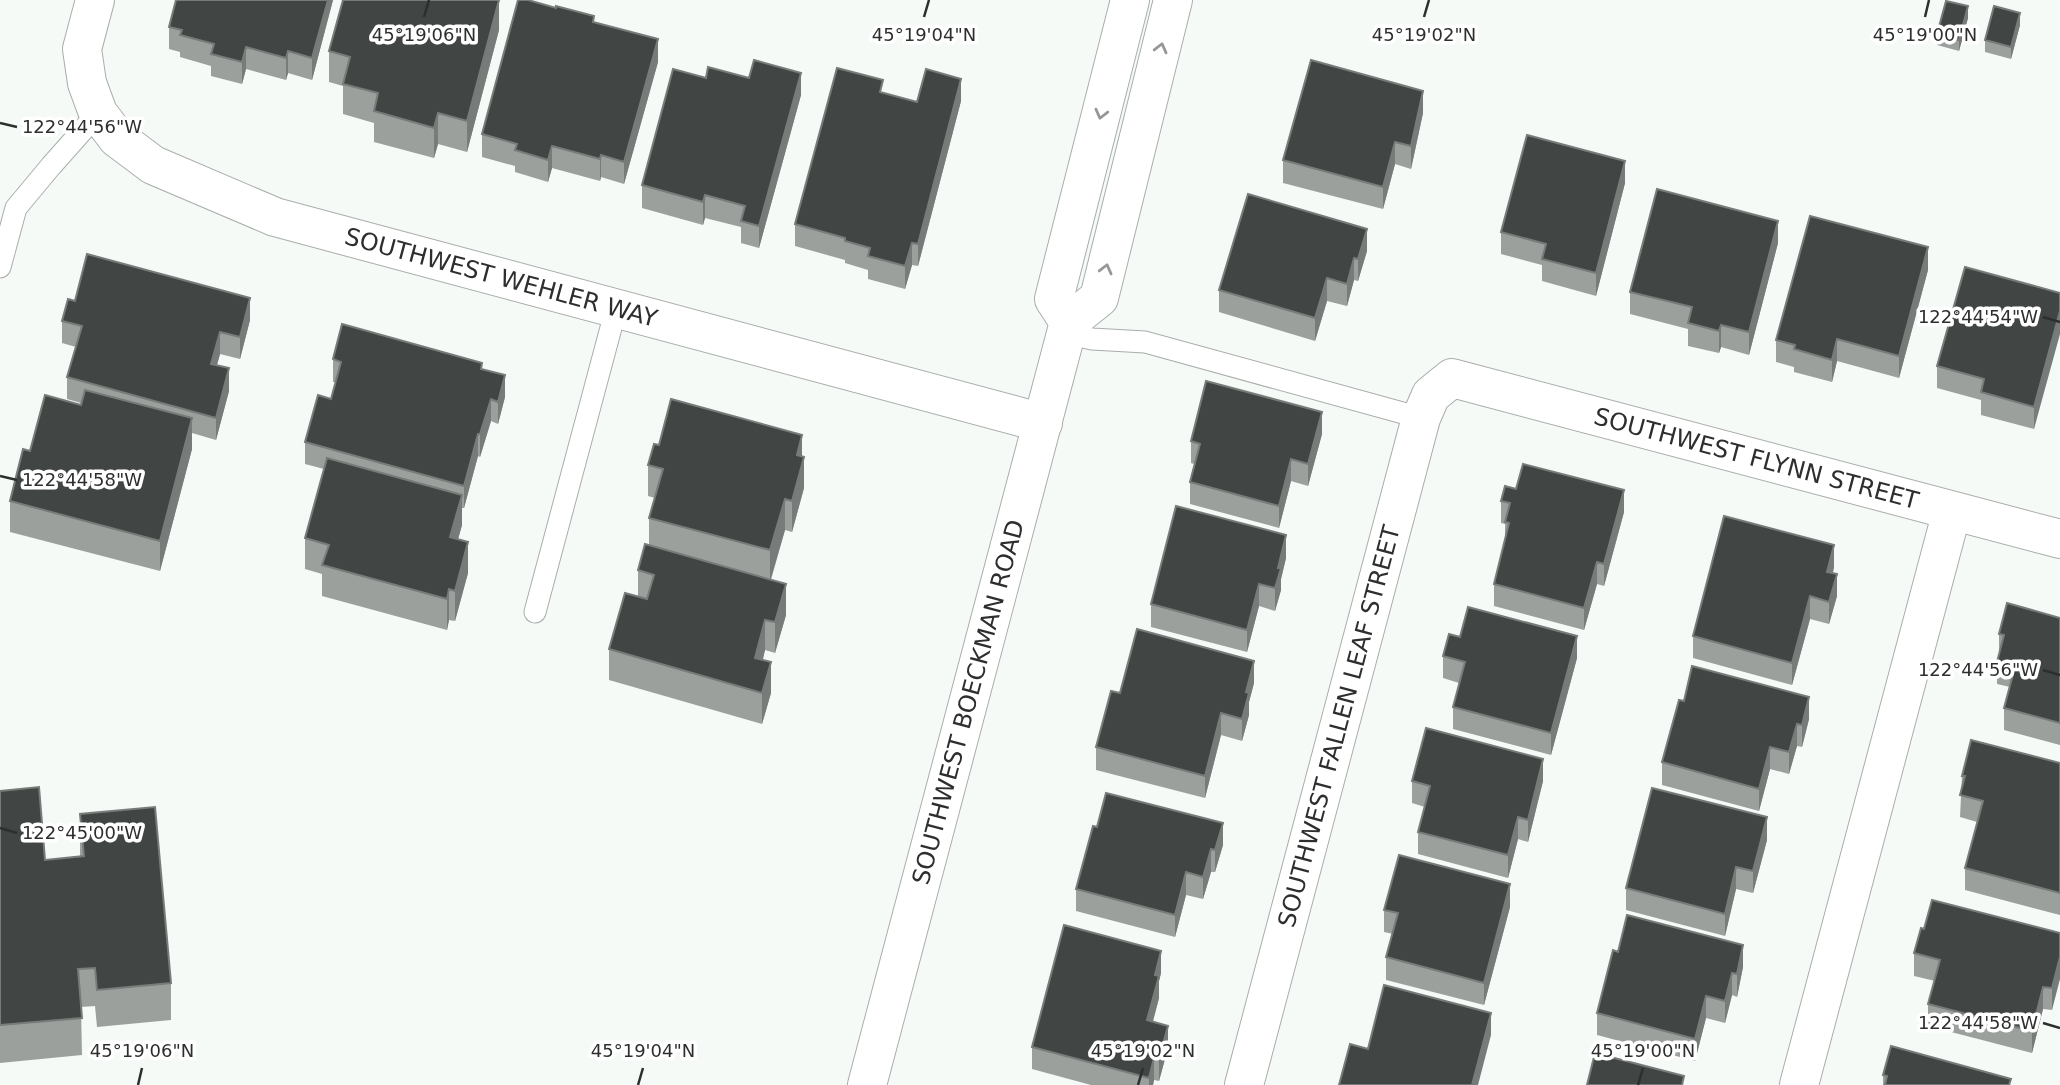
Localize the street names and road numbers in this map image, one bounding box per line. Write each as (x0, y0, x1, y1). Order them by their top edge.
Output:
street label: SOUTHWEST WEHLER WAY (342, 222, 661, 333)
street label: SOUTHWEST FLYNN STREET (1591, 402, 1922, 515)
street label: SOUTHWEST BOECKMAN ROAD (907, 517, 1030, 888)
street label: SOUTHWEST FALLEN LEAF STREET (1272, 522, 1406, 930)

